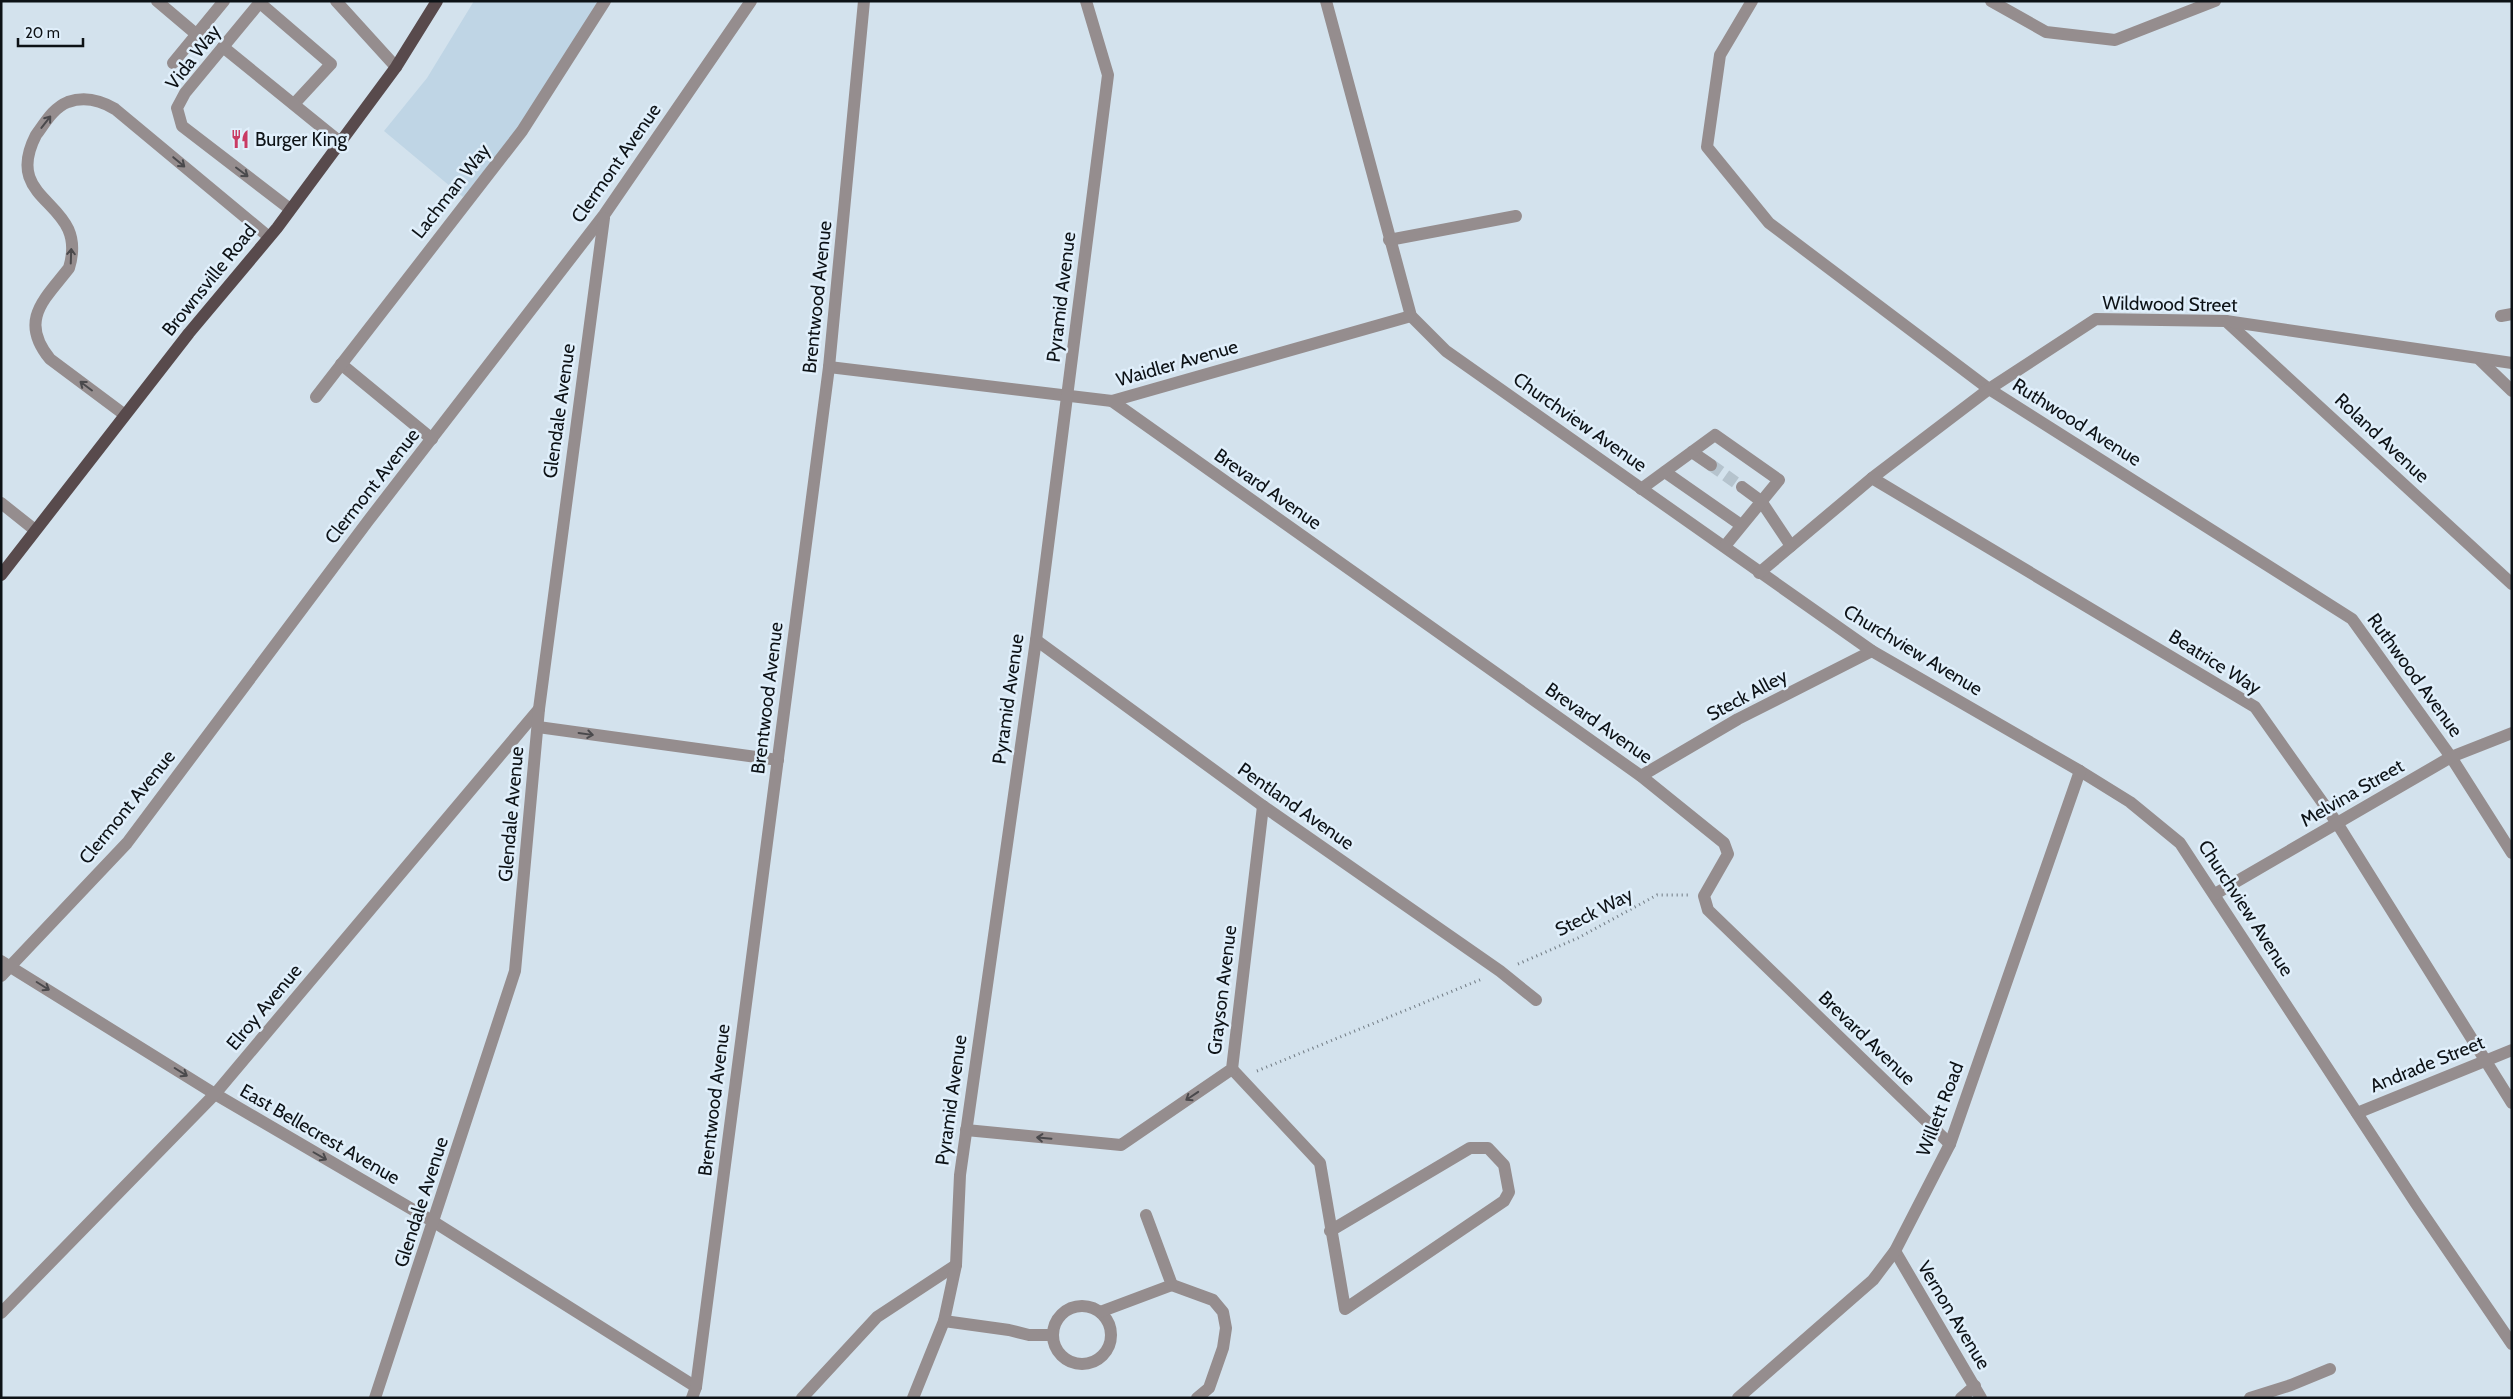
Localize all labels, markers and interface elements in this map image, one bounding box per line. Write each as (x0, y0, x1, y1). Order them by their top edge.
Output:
scale bar (18, 15, 82, 47)
street label: Vida Way (161, 20, 226, 94)
text: 20 m (25, 24, 60, 42)
street label: Clermont Avenue (566, 99, 666, 227)
one-way arrow (41, 115, 52, 128)
restaurant icon: Burger King (229, 128, 251, 150)
place label: Burger King (255, 128, 347, 151)
street label: Lachman Way (407, 139, 495, 243)
one-way arrow (172, 156, 185, 167)
one-way arrow (235, 167, 249, 177)
street label: Brownsville Road (157, 219, 261, 341)
street label: Brentwood Avenue (798, 219, 836, 374)
street label: Pyramid Avenue (1042, 230, 1080, 364)
one-way arrow (66, 248, 75, 264)
street label: Wildwood Street (2102, 291, 2238, 317)
street label: Waidler Avenue (1113, 335, 1241, 391)
street label: Glendale Avenue (538, 342, 580, 480)
street label: Churchview Avenue (1509, 367, 1651, 477)
street label: Ruthwood Avenue (2008, 373, 2146, 471)
one-way arrow (79, 381, 93, 391)
street label: Roland Avenue (2330, 388, 2434, 488)
street label: Clermont Avenue (320, 423, 424, 548)
street label: Brevard Avenue (1210, 443, 1326, 535)
street label: Churchview Avenue (1839, 600, 1987, 701)
street label: Ruthwood Avenue (2362, 609, 2468, 742)
street label: Brentwood Avenue (746, 620, 788, 775)
street label: Beatrice Way (2165, 625, 2266, 700)
street label: Pyramid Avenue (987, 632, 1029, 766)
street label: Steck Alley (1703, 664, 1792, 726)
street label: Brevard Avenue (1541, 677, 1657, 769)
one-way arrow (578, 729, 594, 739)
street label: Clermont Avenue (74, 745, 180, 869)
street label: Glendale Avenue (494, 745, 528, 883)
street label: Melvina Street (2296, 754, 2408, 832)
street label: Pentland Avenue (1233, 757, 1359, 855)
street label: Churchview Avenue (2193, 836, 2299, 981)
street label: Steck Way (1551, 883, 1637, 941)
street label: Grayson Avenue (1203, 924, 1241, 1056)
street label: Elroy Avenue (221, 959, 307, 1055)
one-way arrow (35, 982, 49, 992)
street label: Brevard Avenue (1814, 986, 1920, 1090)
street label: Brentwood Avenue (693, 1022, 735, 1177)
street label: Andrade Street (2366, 1030, 2488, 1097)
street label: Pyramid Avenue (930, 1033, 972, 1167)
street label: Willett Road (1912, 1059, 1968, 1159)
one-way arrow (173, 1068, 187, 1078)
street label: East Bellecrest Avenue (236, 1079, 404, 1189)
one-way arrow (1185, 1091, 1199, 1101)
one-way arrow (1037, 1133, 1053, 1142)
street label: Glendale Avenue (389, 1134, 453, 1270)
one-way arrow (313, 1151, 327, 1161)
street label: Vernon Avenue (1913, 1257, 1996, 1374)

